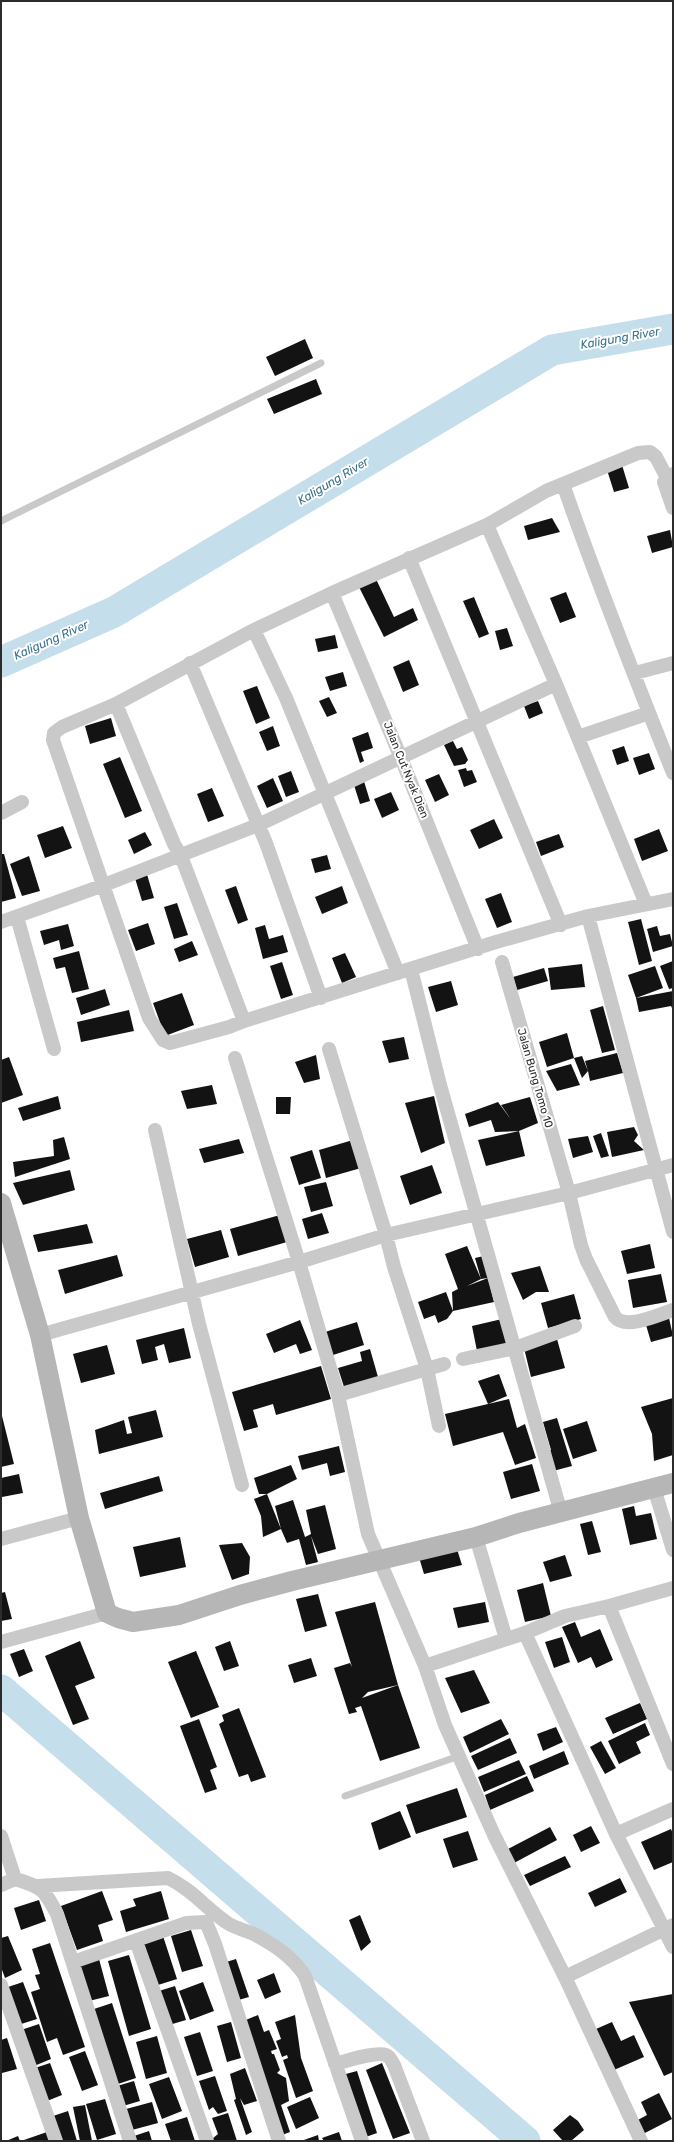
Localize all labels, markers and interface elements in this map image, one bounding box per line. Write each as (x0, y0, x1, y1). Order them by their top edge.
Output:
water label: Kaligung River (579, 324, 661, 352)
water label: Kaligung River (295, 454, 371, 508)
water label: Kaligung River (12, 617, 91, 663)
street label: Jalan Cut Nyak Dien (381, 720, 431, 820)
street label: Jalan Bung Tomo 10 (515, 1027, 555, 1129)

